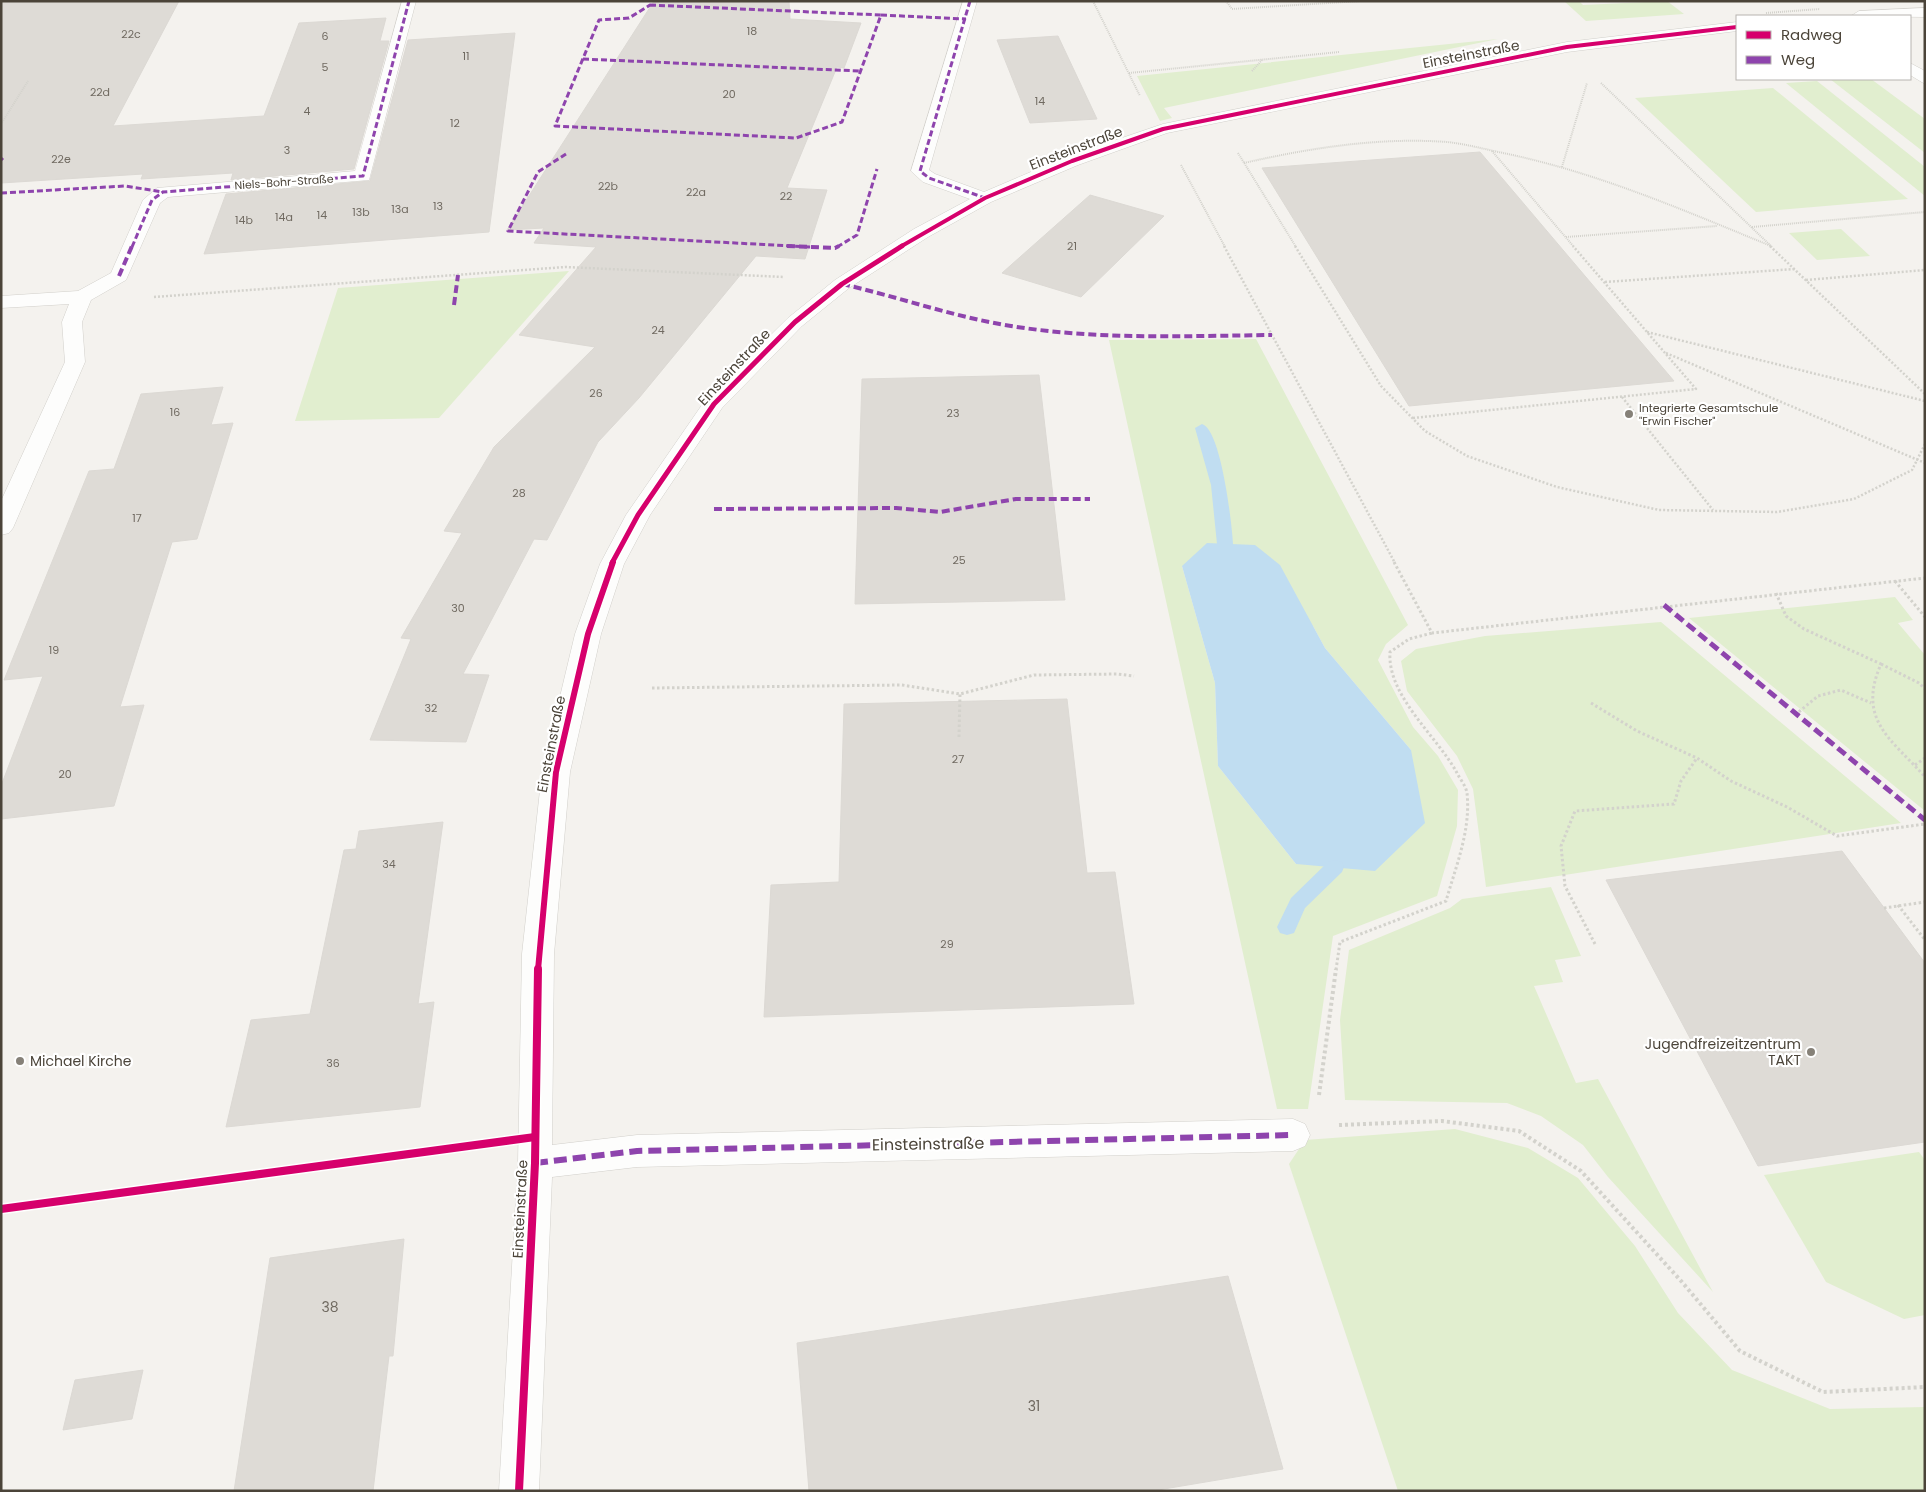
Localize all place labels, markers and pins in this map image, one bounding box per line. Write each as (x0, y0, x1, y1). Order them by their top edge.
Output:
place label: Integrierte Gesamtschule "Erwin Fischer" (1639, 400, 1779, 429)
marker: Integrierte Gesamtschule "Erwin Fischer" (1623, 408, 1635, 420)
place label: Jugendfreizeitzentrum TAKT (1645, 1034, 1801, 1070)
marker: Jugendfreizeitzentrum TAKT (1805, 1046, 1817, 1058)
place label: Michael Kirche (30, 1051, 132, 1071)
marker: Michael Kirche (14, 1055, 26, 1067)

